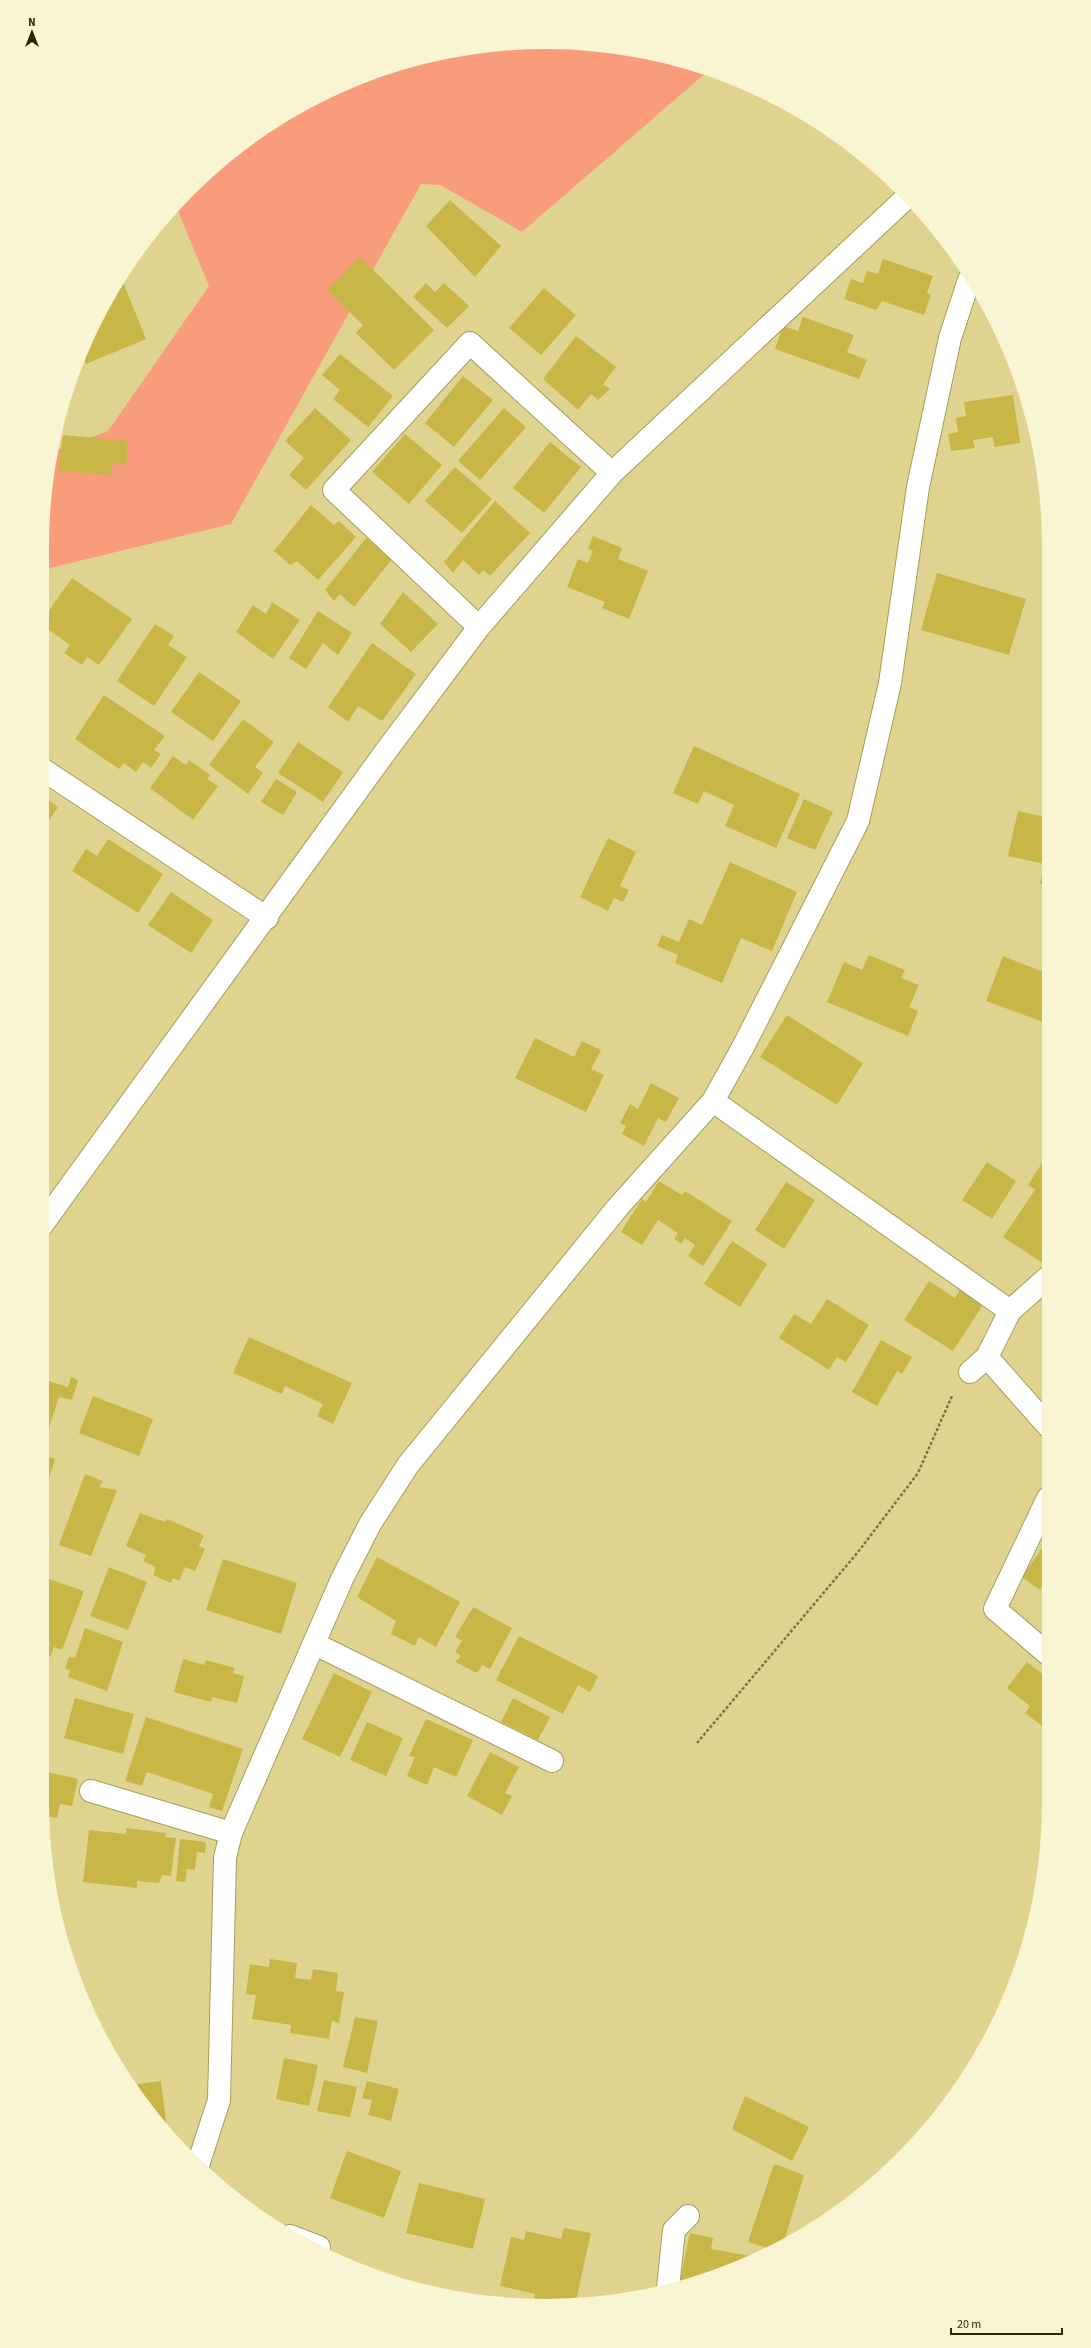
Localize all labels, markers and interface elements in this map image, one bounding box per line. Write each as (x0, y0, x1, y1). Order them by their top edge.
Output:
north arrow (12, 12, 52, 52)
text: N (28, 15, 36, 30)
scale bar (951, 2310, 1062, 2336)
text: 20 m (957, 2316, 981, 2333)

